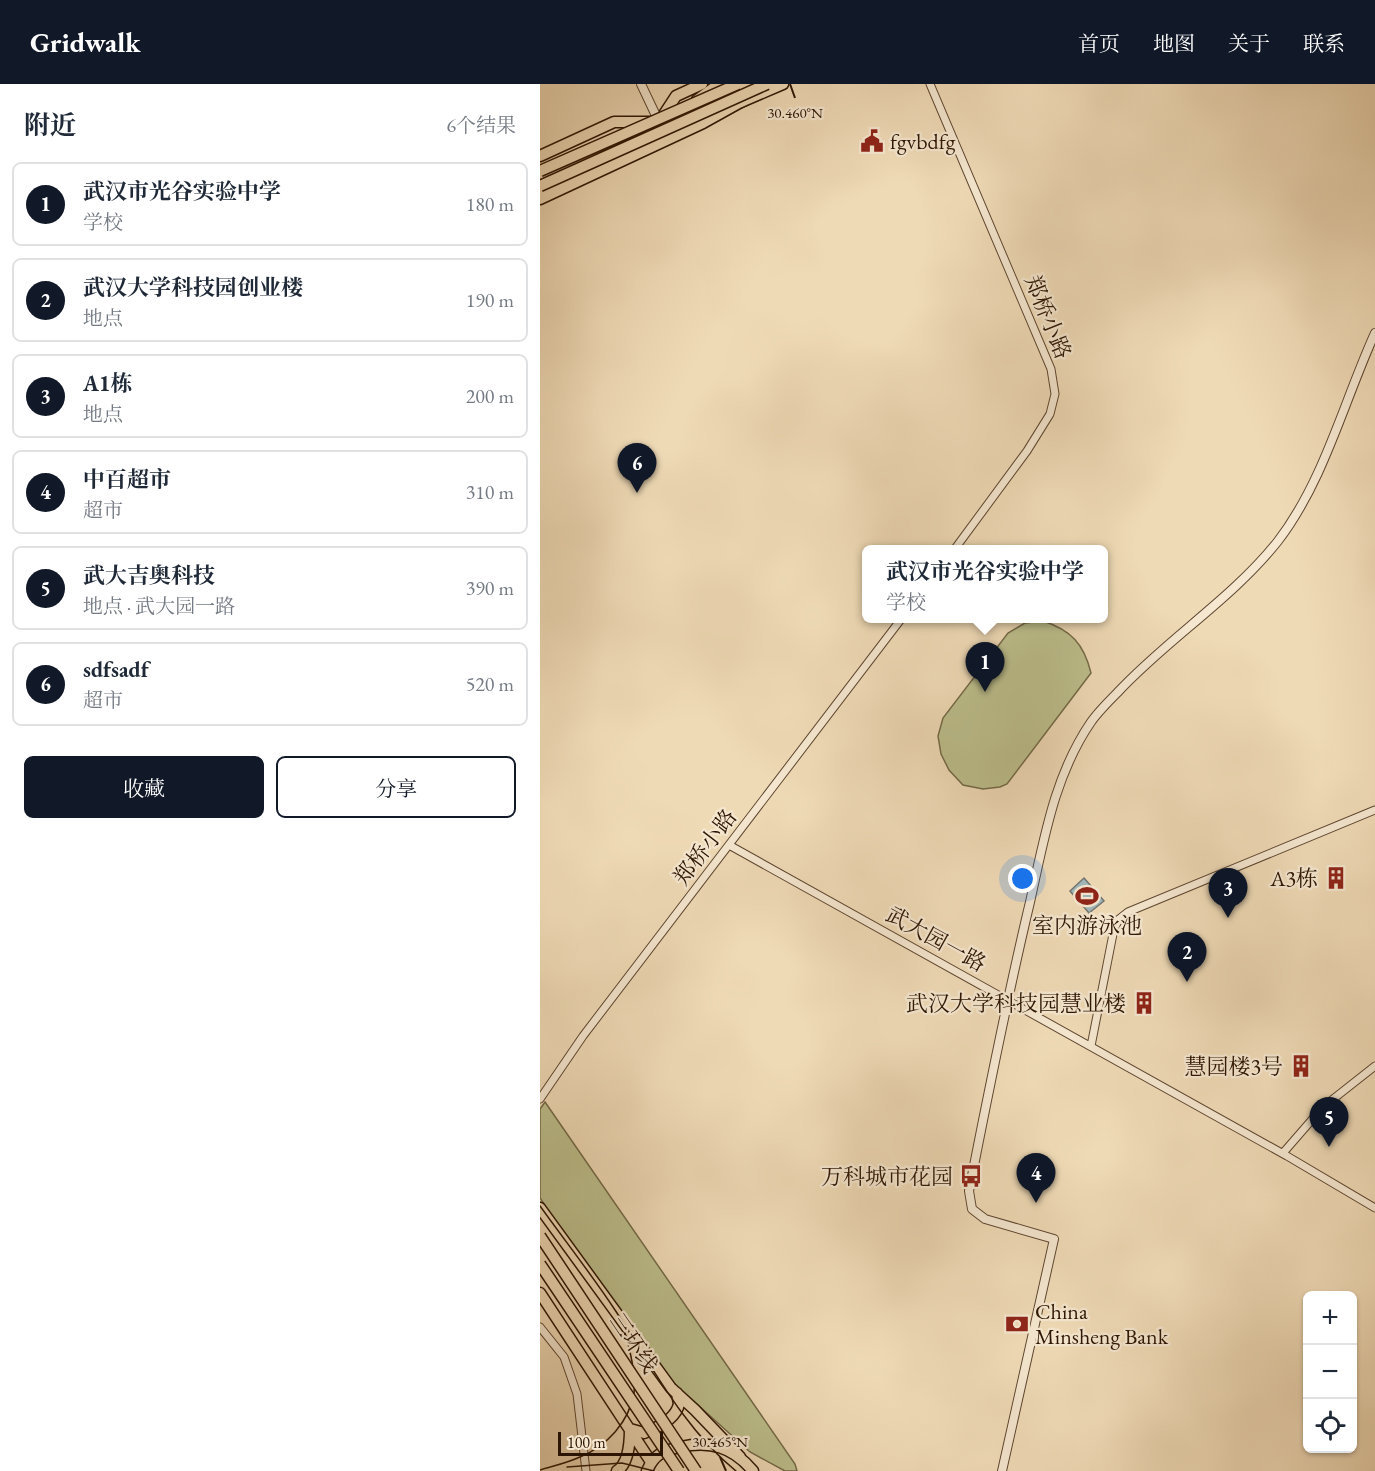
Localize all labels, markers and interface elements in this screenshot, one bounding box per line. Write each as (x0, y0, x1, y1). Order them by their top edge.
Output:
text: Gridwalk (30, 24, 141, 60)
text: 首页 (1078, 30, 1120, 57)
text: 地图 (1153, 30, 1195, 57)
text: 关于 (1228, 30, 1270, 57)
text: 联系 (1303, 30, 1345, 57)
text: 30.460°N (767, 103, 823, 122)
text: 附近 (24, 108, 76, 142)
text: 6个结果 (446, 112, 516, 138)
place label: fgvbdfg (890, 127, 956, 156)
public building icon: fgvbdfg (859, 128, 885, 154)
text: 武汉市光谷实验中学 (83, 177, 281, 206)
text: 1 (40, 191, 51, 217)
text: 180 m (466, 191, 514, 217)
text: 学校 (83, 209, 123, 235)
street label: 郑桥小路 (1018, 271, 1078, 363)
text: 武汉大学科技园创业楼 (83, 273, 303, 302)
text: 2 (40, 287, 51, 313)
text: 190 m (466, 287, 514, 313)
text: 地点 (83, 305, 123, 331)
text: A1栋 (83, 369, 132, 398)
text: 3 (40, 383, 51, 409)
text: 200 m (466, 383, 514, 409)
text: 地点 (83, 401, 123, 427)
pin: 6 (618, 444, 656, 493)
text: 中百超市 (83, 465, 171, 494)
text: 4 (40, 479, 51, 505)
text: 310 m (466, 479, 514, 505)
text: 超市 (83, 497, 123, 523)
popup (862, 545, 1108, 623)
text: 武汉市光谷实验中学 (886, 557, 1084, 586)
text: 武大吉奥科技 (83, 561, 215, 590)
text: 5 (40, 575, 51, 601)
text: 390 m (466, 575, 514, 601)
text: 学校 (886, 589, 926, 615)
text: 地点 · 武大园一路 (83, 593, 235, 619)
pin: 1 (966, 642, 1004, 692)
text: sdfsadf (83, 655, 149, 684)
text: 6 (40, 671, 51, 697)
text: 520 m (466, 671, 514, 697)
text: 超市 (83, 687, 123, 713)
button: 收藏 (24, 756, 264, 818)
button: 分享 (276, 756, 516, 818)
street label: 郑桥小路 (667, 803, 743, 891)
your location (1008, 864, 1037, 893)
place label: A3栋 (1269, 864, 1318, 893)
building icon: A3栋 (1323, 865, 1349, 891)
pin: 3 (1208, 868, 1248, 918)
sports icon: 室内游泳池 (1074, 883, 1100, 909)
street label: 武大园一路 (881, 900, 991, 978)
place label: 室内游泳池 (1032, 911, 1142, 940)
pin: 2 (1168, 932, 1206, 982)
place label: 武汉大学科技园慧业楼 (906, 989, 1126, 1018)
building icon: 武汉大学科技园慧业楼 (1131, 990, 1157, 1016)
place label: 慧园楼3号 (1184, 1052, 1283, 1081)
building icon: 慧园楼3号 (1288, 1053, 1314, 1079)
pin: 5 (1310, 1098, 1348, 1147)
pin: 4 (1016, 1154, 1056, 1203)
place label: 万科城市花园 (821, 1162, 953, 1191)
bus stop icon: 万科城市花园 (958, 1163, 984, 1189)
map controls (1303, 1291, 1357, 1453)
button: + (1303, 1291, 1357, 1345)
place label: China Minsheng Bank (1035, 1297, 1169, 1351)
street label: 三环线 (604, 1308, 664, 1378)
bank icon: China Minsheng Bank (1004, 1311, 1030, 1337)
button: − (1303, 1345, 1357, 1399)
button: locate (1303, 1399, 1357, 1453)
scale bar (558, 1429, 663, 1456)
text: 100 m (567, 1432, 606, 1453)
text: 30.465°N (692, 1432, 748, 1451)

